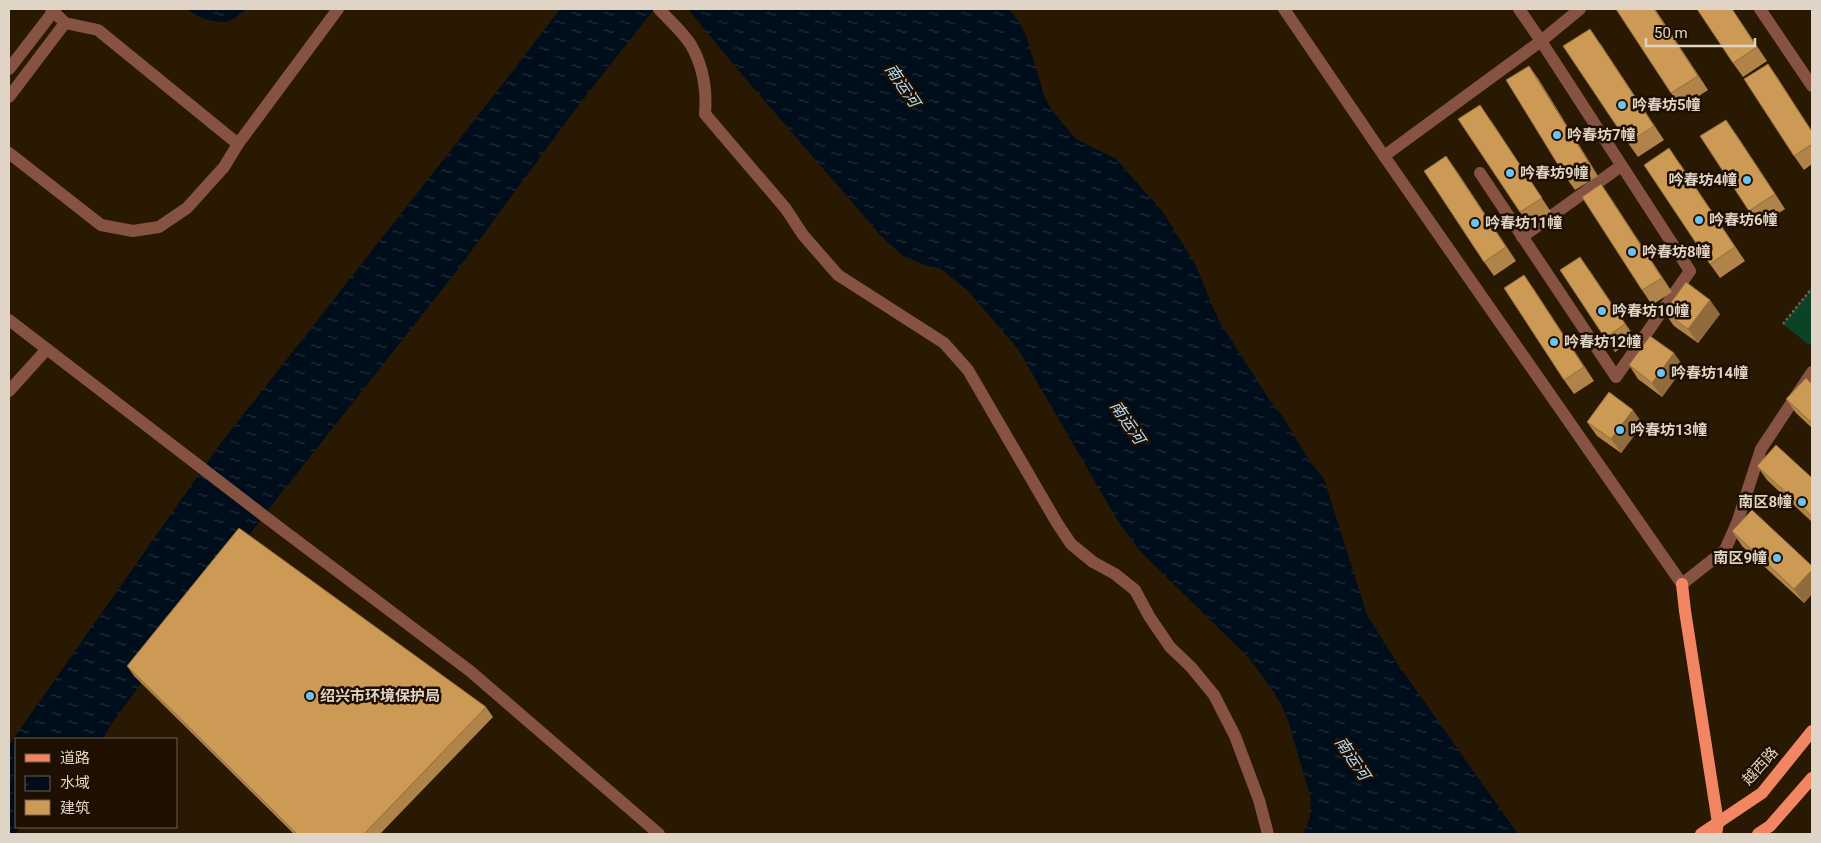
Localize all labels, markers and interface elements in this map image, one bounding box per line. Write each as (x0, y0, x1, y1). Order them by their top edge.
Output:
scale bar (1646, 15, 1755, 47)
text: 50 m (1654, 24, 1688, 42)
water label: 南运河 (881, 60, 926, 113)
place label: 吟春坊5幢 (1632, 96, 1701, 114)
marker: 吟春坊5幢 (1616, 99, 1628, 111)
place label: 吟春坊7幢 (1567, 126, 1636, 144)
marker: 吟春坊7幢 (1551, 129, 1563, 141)
place label: 吟春坊9幢 (1520, 164, 1589, 182)
marker: 吟春坊9幢 (1504, 167, 1516, 179)
place label: 吟春坊4幢 (1668, 171, 1737, 189)
marker: 吟春坊4幢 (1741, 174, 1753, 186)
place label: 吟春坊6幢 (1709, 211, 1778, 229)
place label: 吟春坊11幢 (1485, 214, 1562, 232)
marker: 吟春坊6幢 (1693, 214, 1705, 226)
marker: 吟春坊11幢 (1469, 217, 1481, 229)
place label: 吟春坊8幢 (1642, 243, 1711, 261)
marker: 吟春坊8幢 (1626, 246, 1638, 258)
place label: 吟春坊10幢 (1612, 302, 1689, 320)
marker: 吟春坊10幢 (1596, 305, 1608, 317)
place label: 吟春坊12幢 (1564, 333, 1641, 351)
marker: 吟春坊12幢 (1548, 336, 1560, 348)
place label: 吟春坊14幢 (1671, 364, 1748, 382)
marker: 吟春坊14幢 (1655, 367, 1667, 379)
water label: 南运河 (1106, 397, 1151, 450)
place label: 吟春坊13幢 (1630, 421, 1707, 439)
marker: 吟春坊13幢 (1614, 424, 1626, 436)
place label: 南区8幢 (1738, 493, 1792, 511)
marker: 南区8幢 (1796, 496, 1808, 508)
place label: 南区9幢 (1713, 549, 1767, 567)
marker: 南区9幢 (1771, 552, 1783, 564)
place label: 绍兴市环境保护局 (320, 687, 440, 705)
marker: 绍兴市环境保护局 (304, 690, 316, 702)
water label: 南运河 (1331, 733, 1376, 786)
legend (15, 738, 178, 828)
street label: 越西路 (1738, 743, 1782, 789)
text: 道路 (60, 749, 90, 767)
text: 水域 (60, 774, 90, 792)
text: 建筑 (60, 799, 90, 817)

